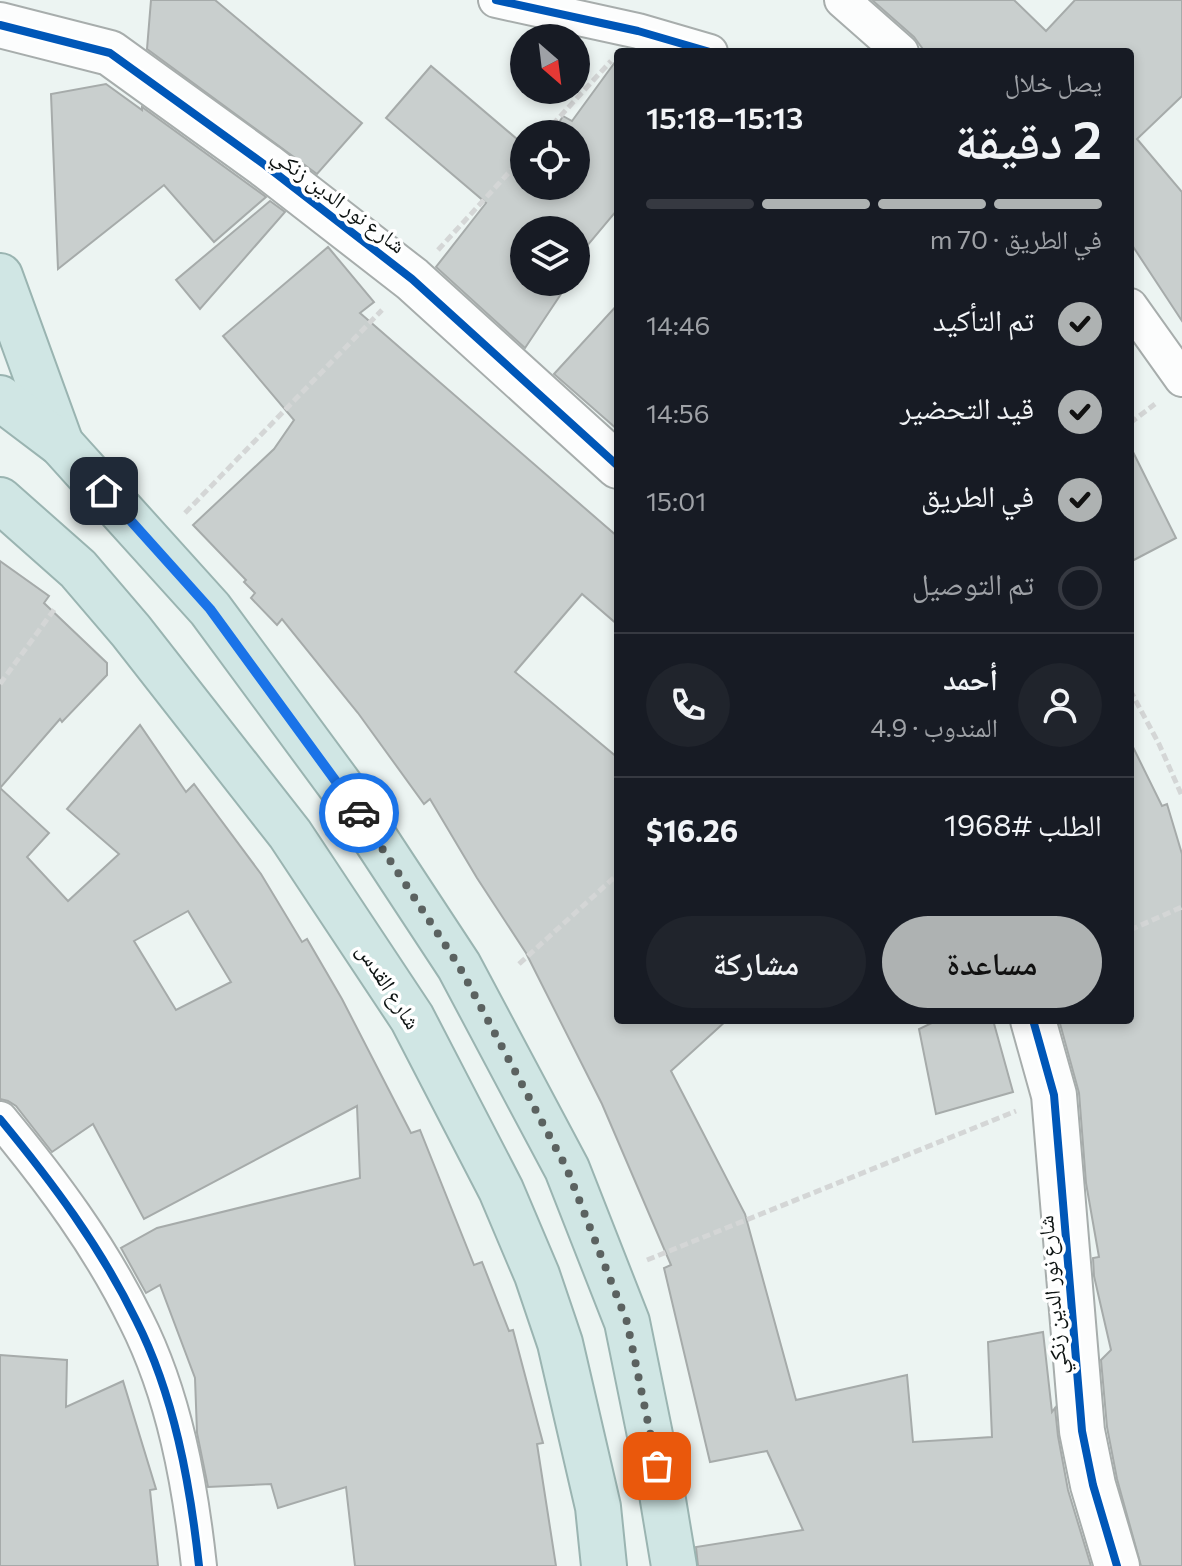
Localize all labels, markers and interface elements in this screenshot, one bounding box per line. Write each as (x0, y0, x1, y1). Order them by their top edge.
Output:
north arrow (510, 24, 590, 104)
map controls (510, 24, 590, 296)
text: يصل خلال (1005, 66, 1102, 97)
text: 15:13–15:18 (646, 98, 803, 135)
text: 2 دقيقة (955, 106, 1102, 170)
button: locate (510, 120, 590, 200)
street label: شارع نور الدين زنكي (265, 141, 411, 262)
button: layers (510, 216, 590, 296)
text: في الطريق · 70 m (930, 223, 1102, 254)
text: تم التأكيد (933, 300, 1034, 337)
icon: check (1058, 302, 1102, 346)
text: 14:46 (646, 309, 710, 340)
text: قيد التحضير (900, 388, 1034, 425)
icon: check (1058, 390, 1102, 434)
text: 14:56 (646, 397, 710, 428)
pin (70, 457, 138, 525)
icon: home (82, 469, 126, 513)
text: في الطريق (921, 476, 1034, 513)
icon: check (1058, 478, 1102, 522)
text: 15:01 (646, 485, 706, 516)
text: تم التوصيل (912, 564, 1034, 601)
text: أحمد (943, 659, 998, 696)
button: phone (646, 663, 730, 747)
button: person (1018, 663, 1102, 747)
text: المندوب · 4.9 (870, 711, 998, 742)
courier (319, 773, 399, 853)
icon: car (337, 791, 381, 835)
text: الطلب #1968 (944, 805, 1102, 842)
text: $16.26 (646, 811, 738, 848)
button: مشاركة (646, 916, 866, 1008)
button: مساعدة (882, 916, 1102, 1008)
street label: شارع القدس (351, 938, 427, 1034)
street label: شارع نور الدين زنكي (1031, 1214, 1076, 1376)
pin (623, 1432, 691, 1500)
icon: bag (635, 1444, 679, 1488)

